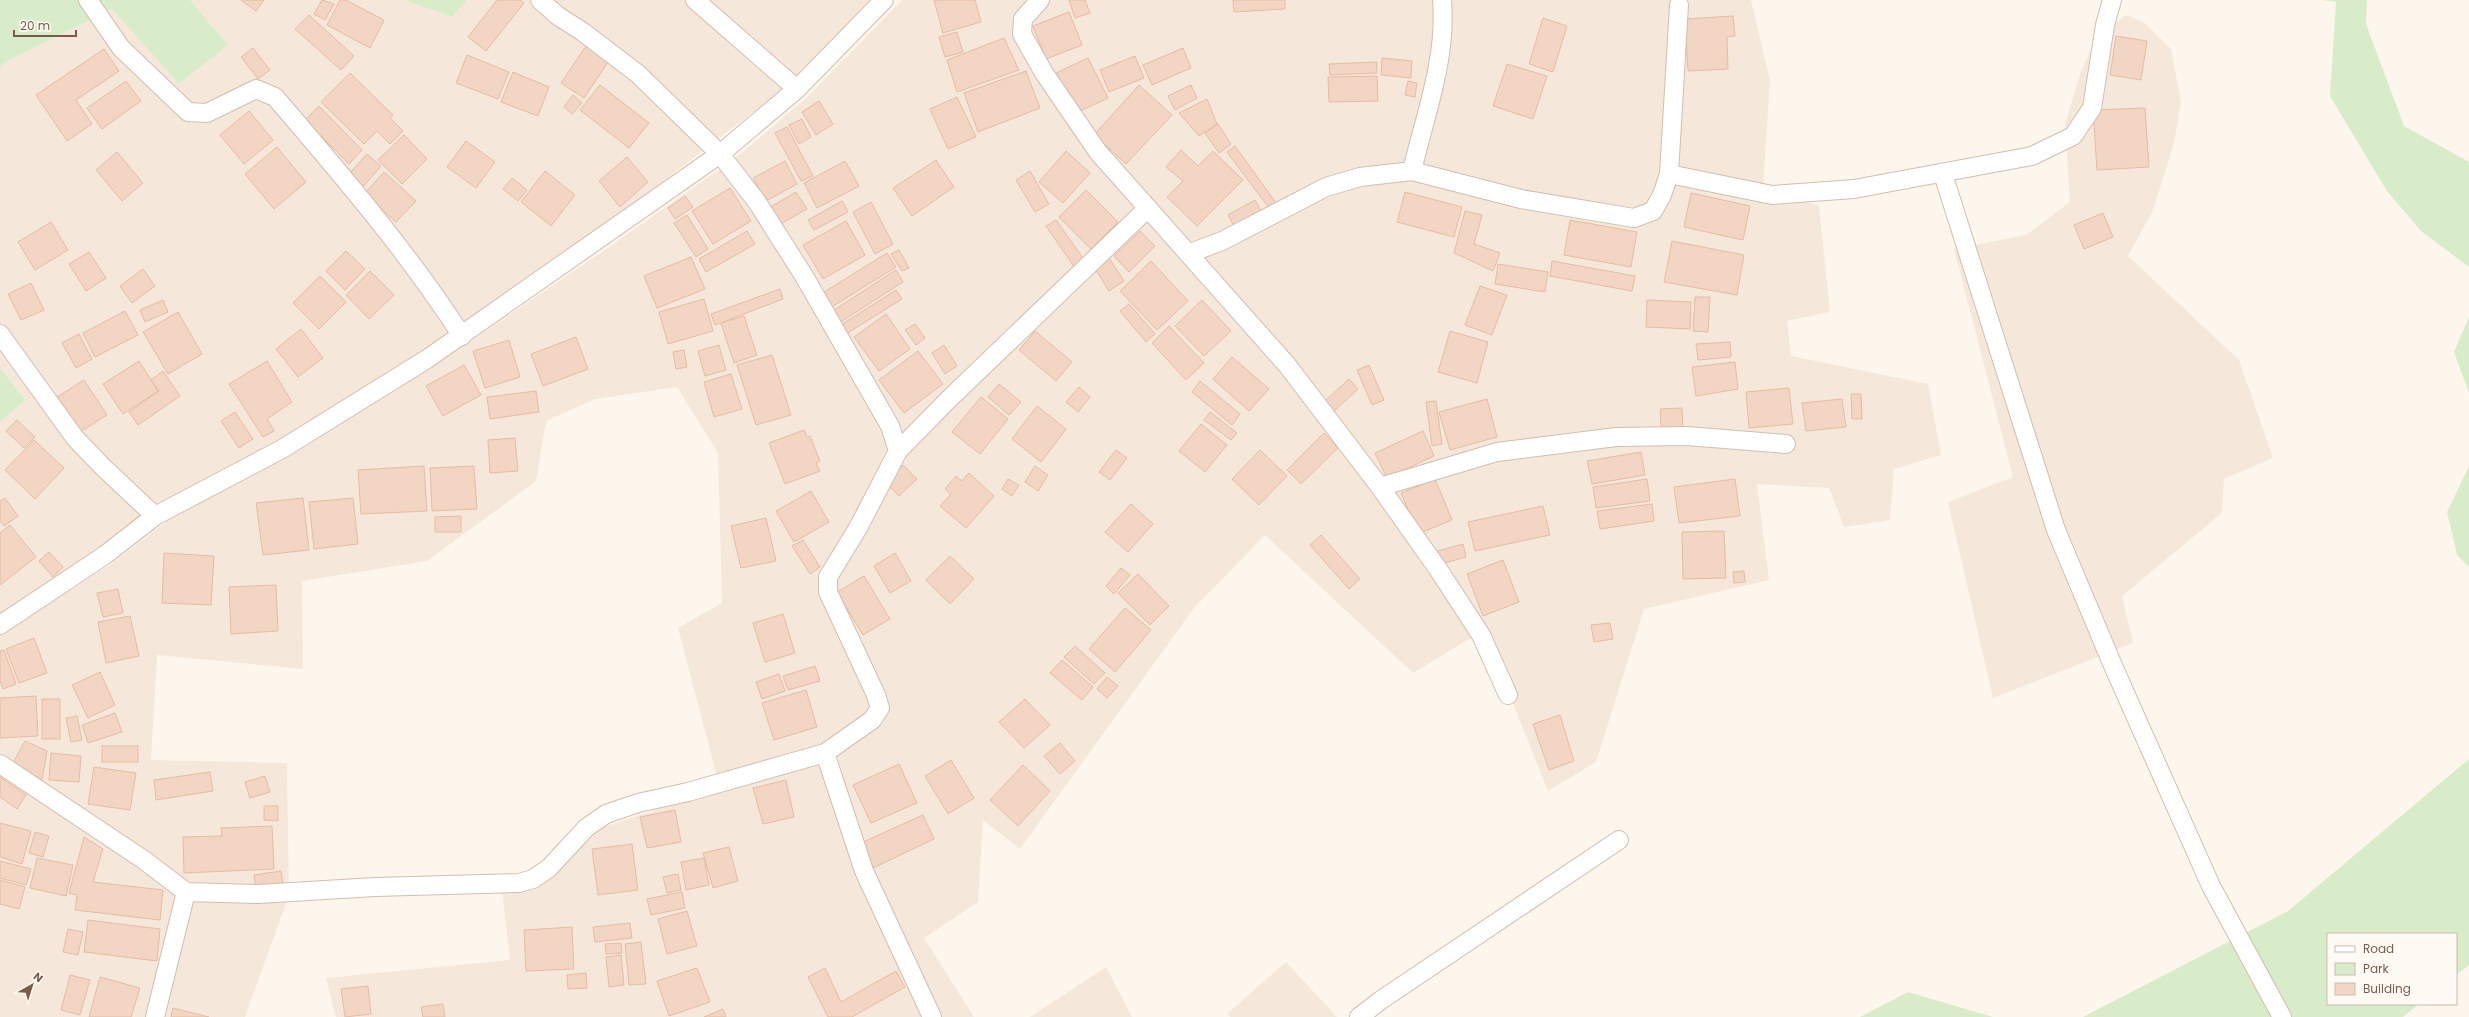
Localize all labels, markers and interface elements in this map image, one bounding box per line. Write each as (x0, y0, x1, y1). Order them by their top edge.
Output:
scale bar (14, 12, 76, 38)
text: 20 m (20, 17, 50, 34)
legend (2327, 933, 2457, 1005)
text: Road (2363, 940, 2394, 957)
text: Park (2363, 960, 2390, 977)
north arrow (12, 965, 52, 1005)
text: N (30, 968, 47, 986)
text: Building (2363, 980, 2411, 997)

